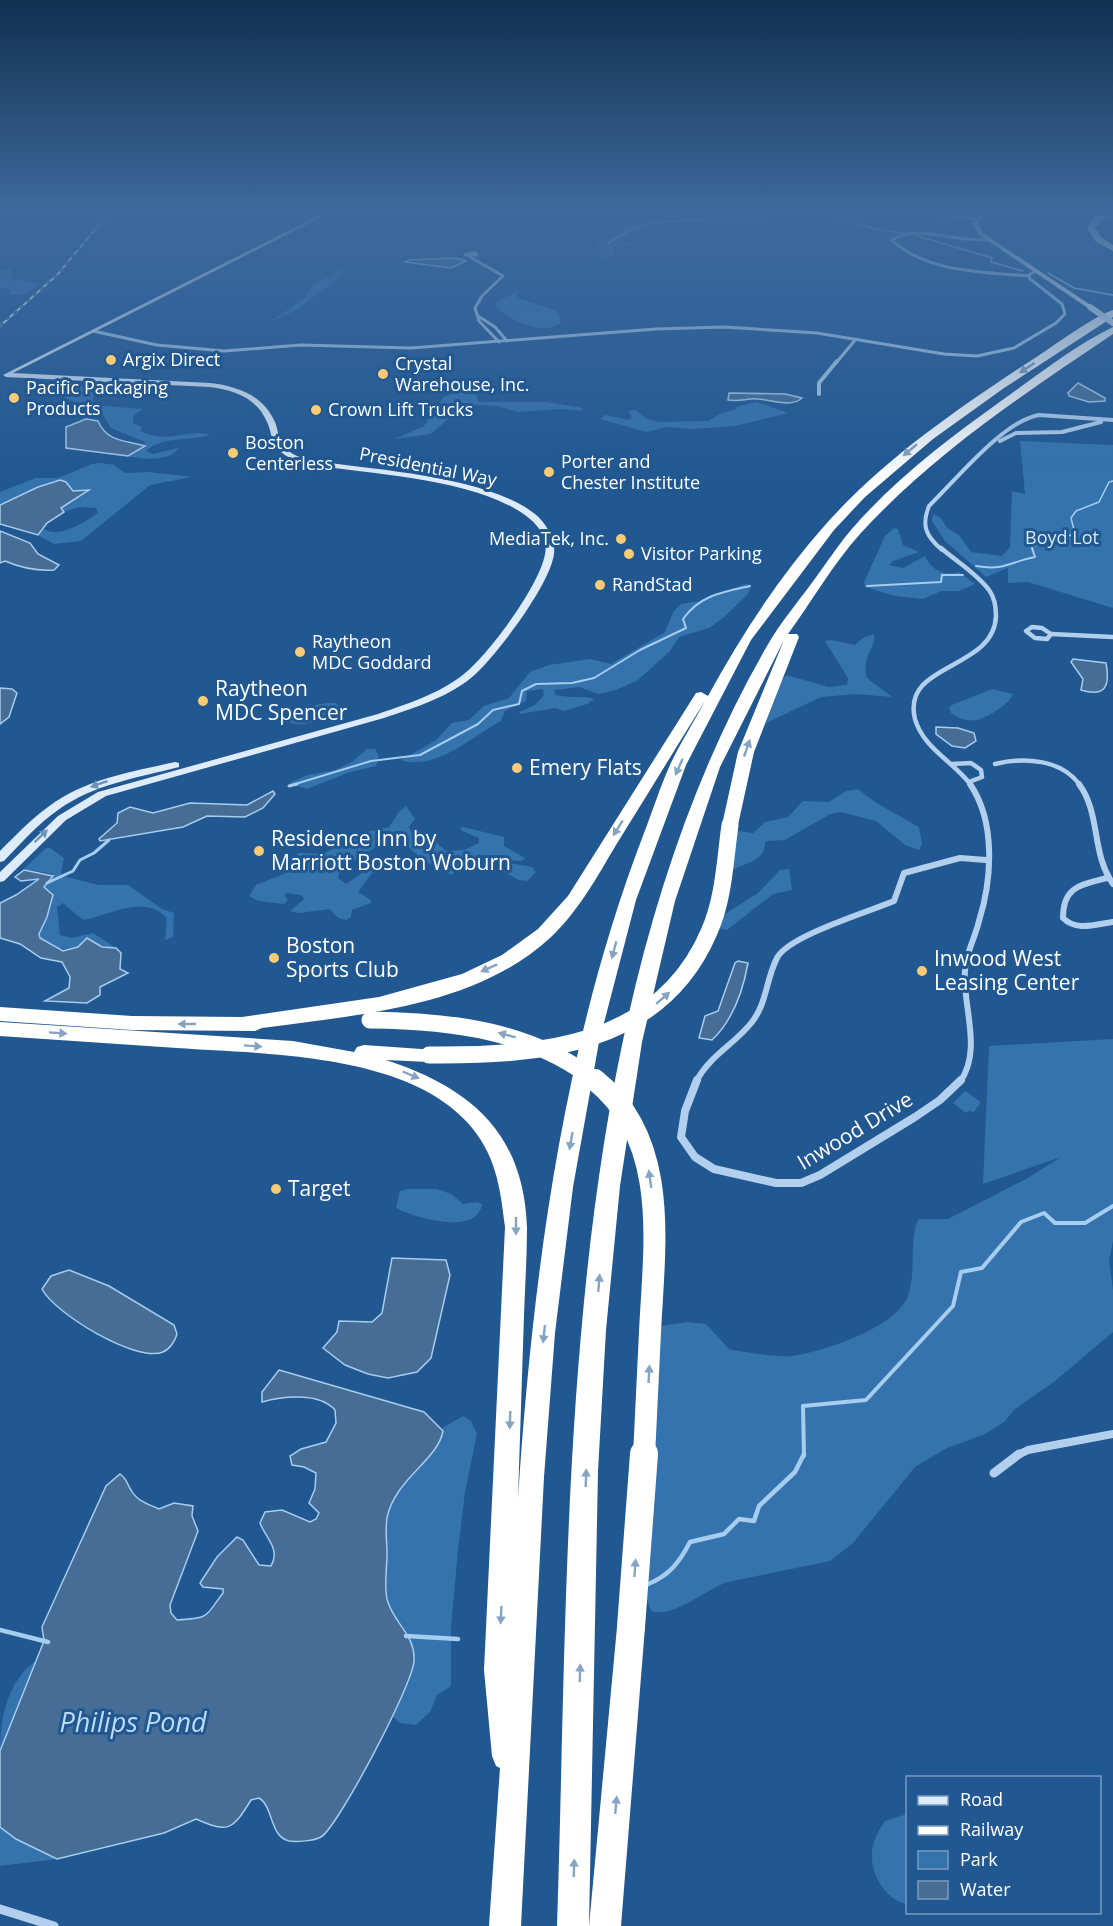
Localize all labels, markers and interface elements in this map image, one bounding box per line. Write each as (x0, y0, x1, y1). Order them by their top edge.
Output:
place label: Argix Direct (123, 347, 220, 371)
place label: Crystal Warehouse, Inc. (395, 351, 529, 396)
marker: Argix Direct (104, 353, 118, 367)
one-way arrow (1019, 362, 1035, 373)
marker: Crystal Warehouse, Inc. (376, 367, 390, 381)
place label: Pacific Packaging Products (26, 375, 168, 420)
marker: Pacific Packaging Products (7, 391, 21, 405)
place label: Crown Lift Trucks (328, 397, 473, 421)
marker: Crown Lift Trucks (309, 403, 323, 417)
place label: Boston Centerless (245, 430, 333, 475)
street label: Presidential Way (357, 441, 500, 491)
one-way arrow (902, 444, 918, 457)
marker: Boston Centerless (226, 446, 240, 460)
place label: Porter and Chester Institute (561, 449, 700, 494)
marker: Porter and Chester Institute (542, 465, 556, 479)
park label: Boyd Lot (1025, 525, 1099, 549)
place label: MediaTek, Inc. (489, 526, 609, 550)
marker: MediaTek, Inc. (614, 532, 628, 546)
place label: Visitor Parking (641, 541, 762, 565)
marker: Visitor Parking (622, 547, 636, 561)
place label: RandStad (612, 572, 692, 596)
marker: RandStad (593, 578, 607, 592)
place label: Raytheon MDC Goddard (312, 629, 432, 674)
marker: Raytheon MDC Goddard (293, 645, 307, 659)
place label: Raytheon MDC Spencer (215, 674, 348, 726)
marker: Raytheon MDC Spencer (196, 694, 210, 708)
one-way arrow (743, 739, 753, 757)
place label: Emery Flats (529, 753, 642, 781)
one-way arrow (674, 758, 683, 775)
marker: Emery Flats (510, 761, 524, 775)
one-way arrow (90, 779, 108, 789)
one-way arrow (613, 820, 624, 836)
place label: Residence Inn by Marriott Boston Woburn (271, 824, 511, 876)
one-way arrow (34, 830, 48, 844)
marker: Residence Inn by Marriott Boston Woburn (252, 844, 266, 858)
place label: Boston Sports Club (286, 931, 399, 983)
one-way arrow (608, 941, 618, 960)
place label: Inwood West Leasing Center (934, 944, 1080, 996)
marker: Boston Sports Club (267, 951, 281, 965)
one-way arrow (481, 964, 498, 973)
marker: Inwood West Leasing Center (915, 964, 929, 978)
one-way arrow (655, 992, 670, 1005)
one-way arrow (177, 1019, 196, 1029)
one-way arrow (49, 1028, 68, 1038)
one-way arrow (498, 1030, 516, 1039)
one-way arrow (244, 1041, 263, 1050)
one-way arrow (403, 1070, 421, 1080)
street label: Inwood Drive (792, 1085, 917, 1176)
one-way arrow (566, 1131, 575, 1150)
one-way arrow (646, 1169, 655, 1188)
place label: Target (288, 1174, 351, 1202)
marker: Target (269, 1182, 283, 1196)
one-way arrow (511, 1216, 521, 1235)
one-way arrow (594, 1274, 604, 1293)
one-way arrow (539, 1324, 549, 1343)
one-way arrow (644, 1364, 653, 1383)
one-way arrow (505, 1411, 514, 1430)
one-way arrow (581, 1468, 590, 1487)
one-way arrow (630, 1559, 640, 1578)
one-way arrow (496, 1606, 505, 1625)
one-way arrow (575, 1663, 584, 1682)
water label: Philips Pond (59, 1703, 208, 1740)
legend (906, 1776, 1101, 1914)
text: Road (960, 1787, 1003, 1811)
one-way arrow (611, 1795, 620, 1814)
text: Railway (960, 1817, 1024, 1841)
text: Park (960, 1847, 998, 1871)
one-way arrow (570, 1858, 579, 1877)
text: Water (960, 1877, 1011, 1901)

